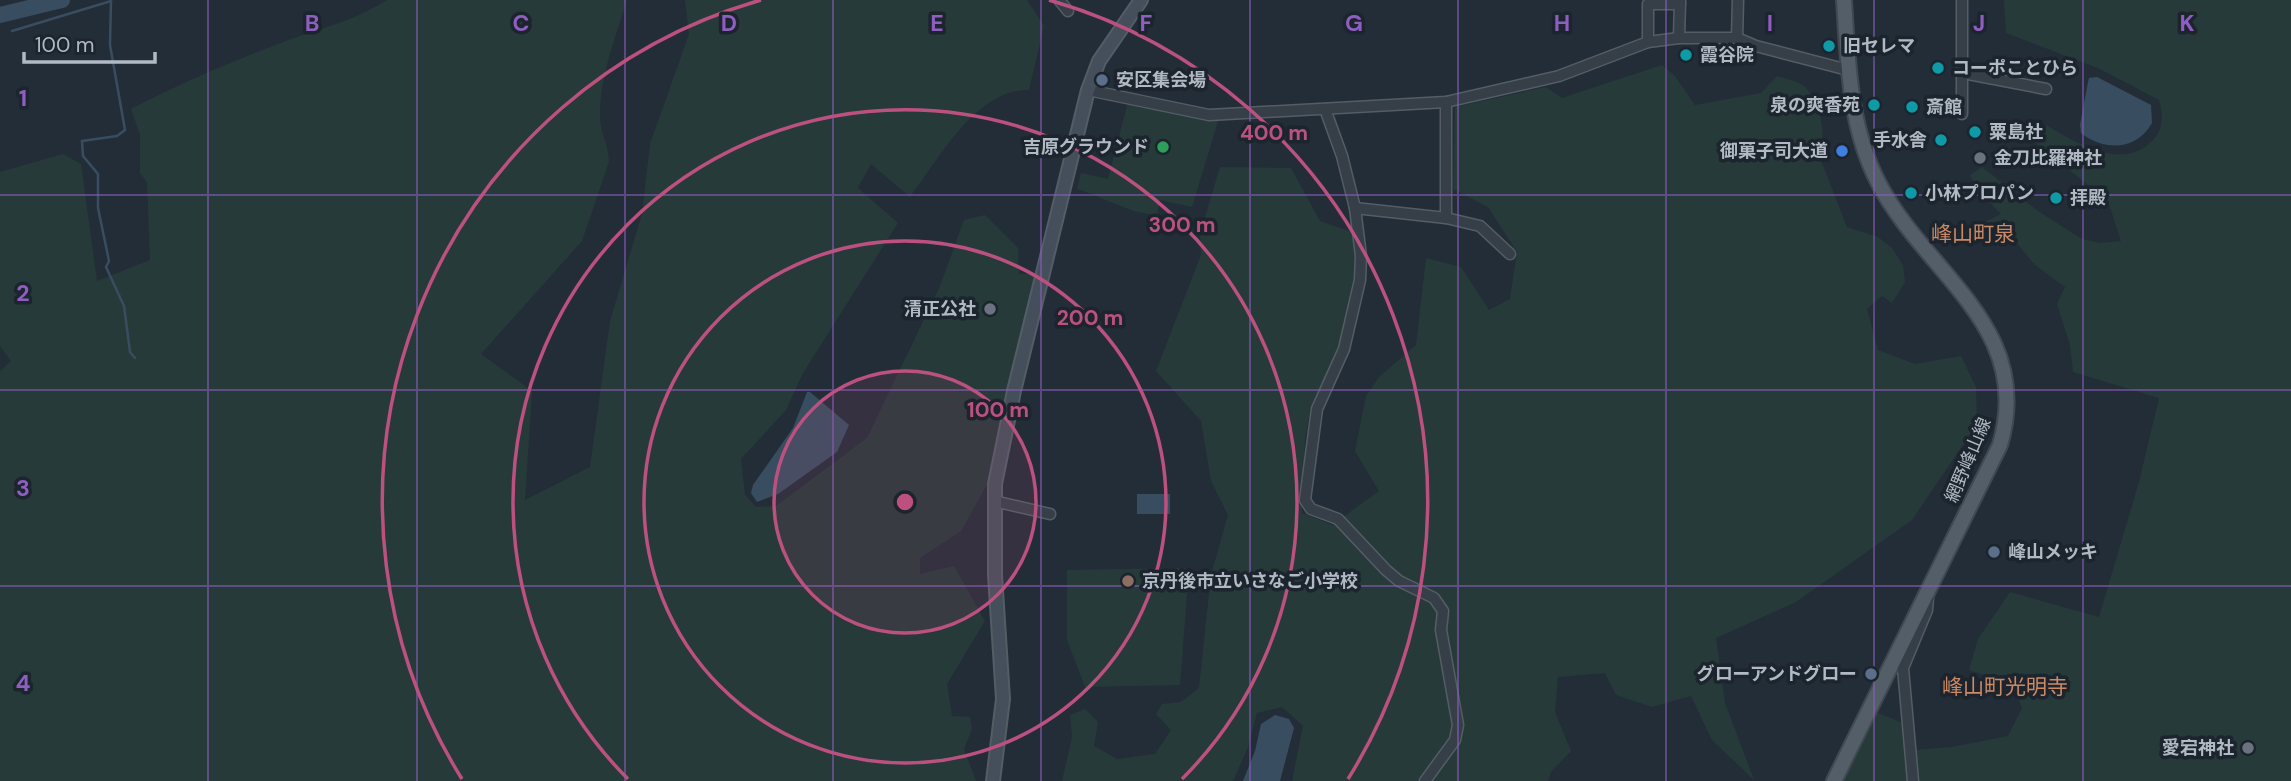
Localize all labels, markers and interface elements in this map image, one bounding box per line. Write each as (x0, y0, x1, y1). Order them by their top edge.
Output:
text: B (305, 8, 319, 38)
text: C (513, 8, 529, 38)
text: D (721, 8, 737, 38)
text: E (930, 8, 944, 38)
text: F (1140, 8, 1153, 38)
text: G (1345, 8, 1363, 38)
text: H (1554, 8, 1570, 38)
text: I (1767, 8, 1773, 38)
text: J (1973, 8, 1985, 38)
text: K (2179, 8, 2195, 38)
scale bar (24, 21, 156, 65)
text: 100 m (35, 31, 95, 59)
place label: 旧セレマ (1843, 34, 1915, 58)
marker: 旧セレマ (1821, 38, 1837, 54)
place label: 霞谷院 (1700, 43, 1754, 67)
marker: 霞谷院 (1678, 47, 1694, 63)
place label: コーポことひら (1952, 56, 2078, 80)
marker: コーポことひら (1930, 60, 1946, 76)
place label: 安区集会場 (1116, 68, 1206, 92)
marker: 安区集会場 (1094, 72, 1110, 88)
text: 1 (19, 83, 27, 113)
place label: 泉の爽香苑 (1770, 93, 1860, 117)
place label: 斎館 (1926, 95, 1962, 119)
marker: 泉の爽香苑 (1866, 97, 1882, 113)
marker: 斎館 (1904, 99, 1920, 115)
text: 400 m (1240, 119, 1308, 147)
place label: 粟島社 (1989, 120, 2043, 144)
marker: 粟島社 (1967, 124, 1983, 140)
place label: 手水舎 (1873, 128, 1927, 152)
marker: 手水舎 (1933, 132, 1949, 148)
place label: 吉原グラウンド (1023, 135, 1149, 159)
marker: 吉原グラウンド (1155, 139, 1171, 155)
place label: 御菓子司大道 (1719, 139, 1828, 163)
marker: 御菓子司大道 (1834, 143, 1850, 159)
place label: 金刀比羅神社 (1994, 146, 2102, 170)
marker: 金刀比羅神社 (1972, 150, 1988, 166)
place label: 小林プロパン (1925, 181, 2034, 205)
marker: 小林プロパン (1903, 185, 1919, 201)
place label: 拝殿 (2070, 186, 2106, 210)
marker: 拝殿 (2048, 190, 2064, 206)
text: 300 m (1149, 211, 1215, 239)
district label: 峰山町泉 (1931, 220, 2015, 248)
text: 2 (16, 278, 30, 308)
place label: 清正公社 (904, 297, 976, 321)
marker: 清正公社 (982, 301, 998, 317)
text: 200 m (1057, 304, 1123, 332)
text: 100 m (967, 396, 1029, 424)
street label: 網野峰山線 (1939, 414, 1997, 506)
text: 3 (16, 473, 30, 503)
centre of rings (893, 490, 917, 514)
place label: 峰山メッキ (2008, 540, 2098, 564)
marker: 峰山メッキ (1986, 544, 2002, 560)
place label: 京丹後市立いさなご小学校 (1142, 569, 1358, 593)
marker: 京丹後市立いさなご小学校 (1120, 573, 1136, 589)
place label: グローアンドグロー (1696, 662, 1857, 686)
marker: グローアンドグロー (1863, 666, 1879, 682)
text: 4 (16, 668, 31, 698)
district label: 峰山町光明寺 (1942, 673, 2068, 701)
place label: 愛宕神社 (2162, 736, 2234, 760)
marker: 愛宕神社 (2240, 740, 2256, 756)

